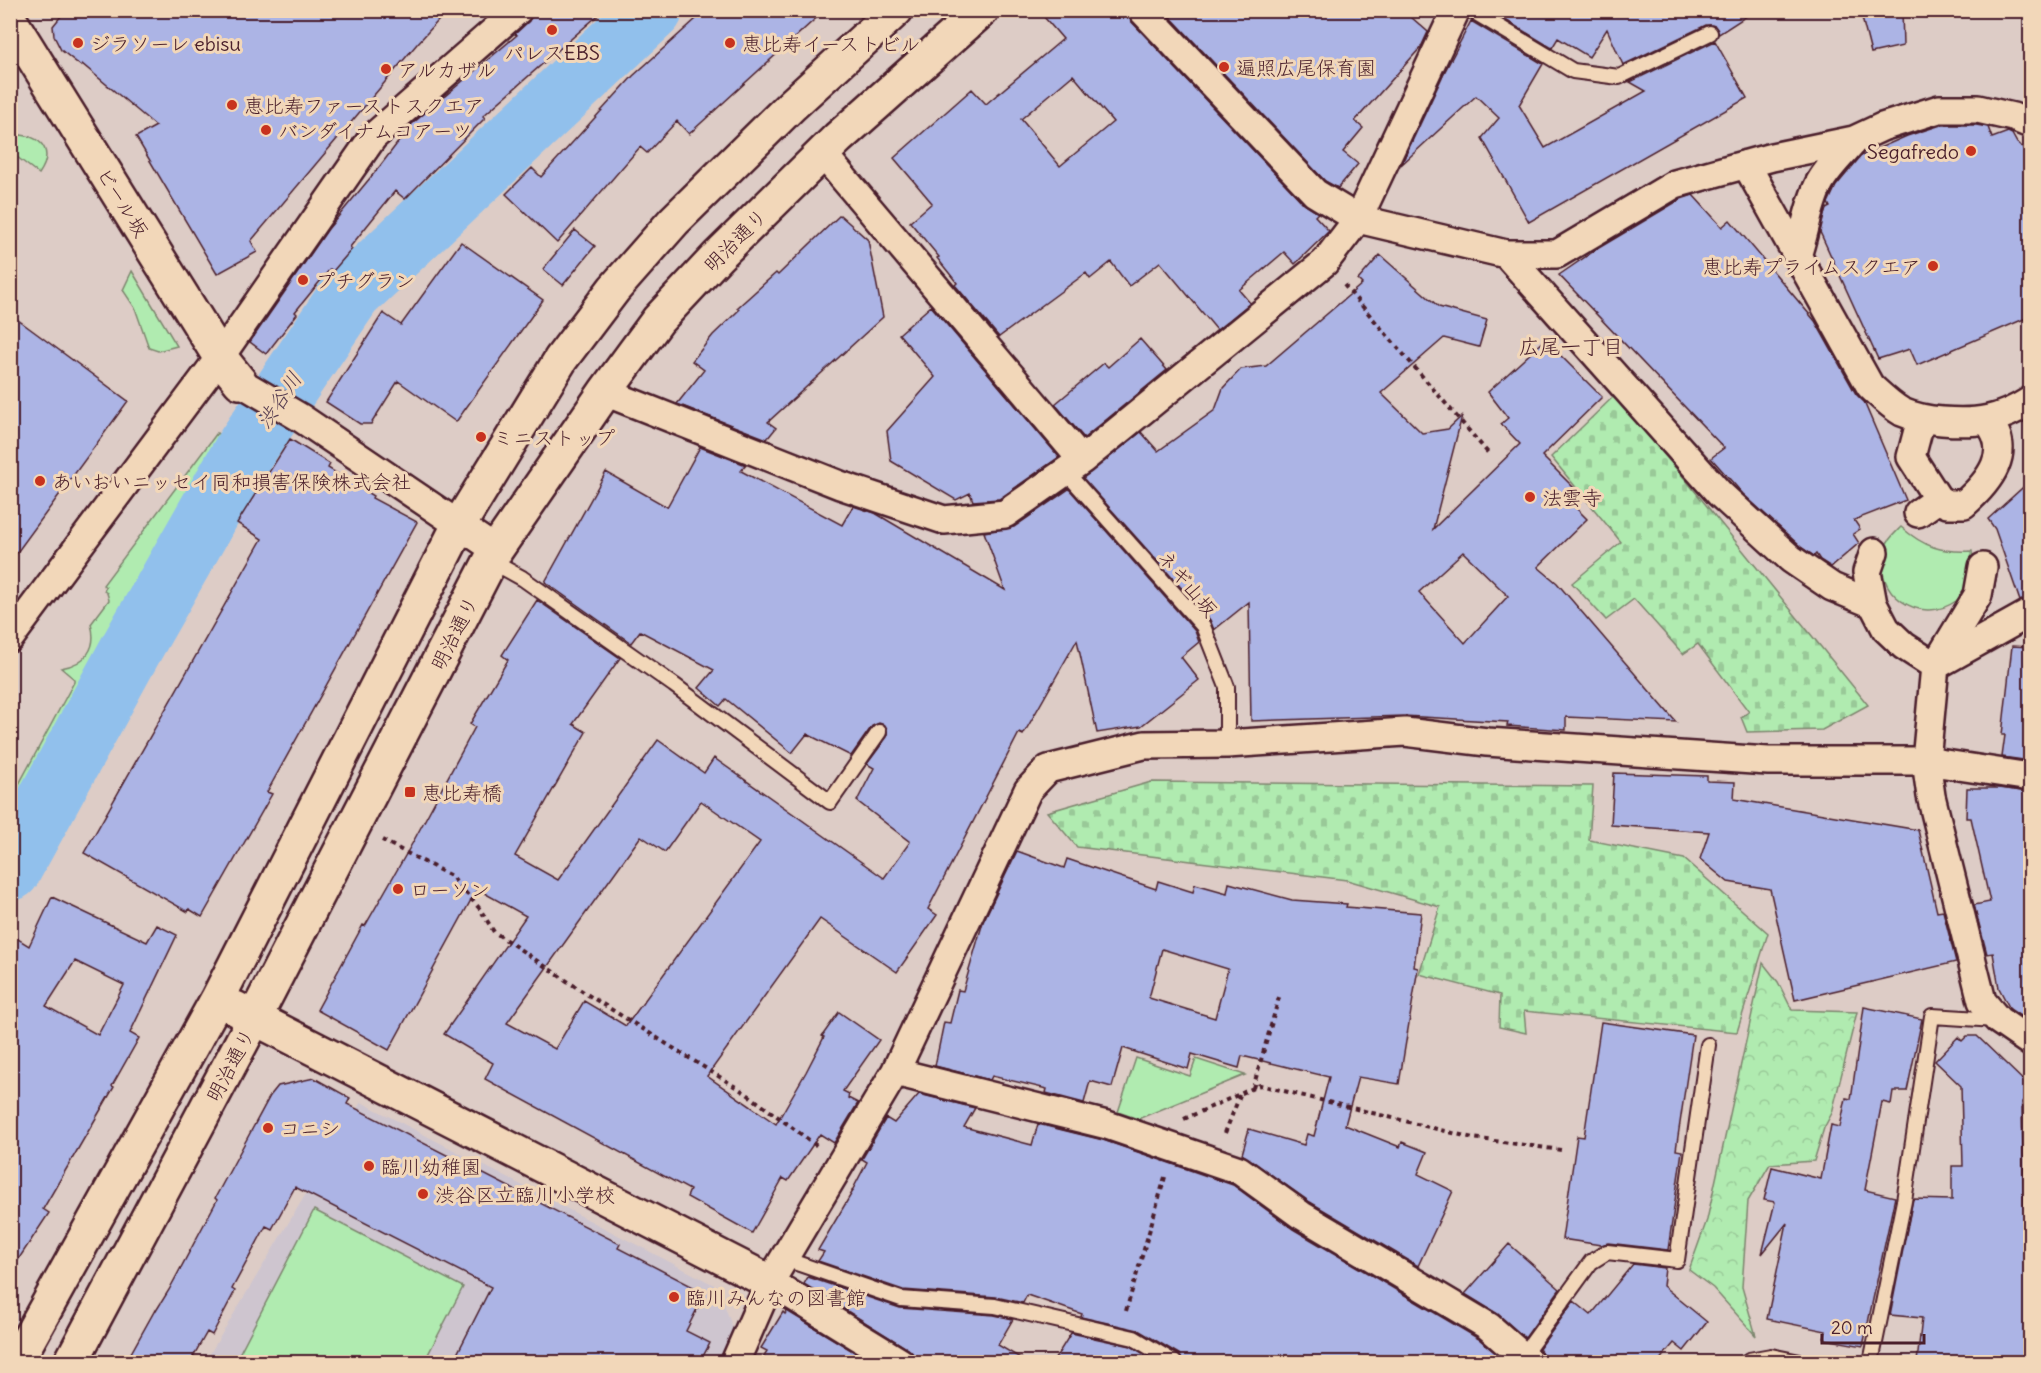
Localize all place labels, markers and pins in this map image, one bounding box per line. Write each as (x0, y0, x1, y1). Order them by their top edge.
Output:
marker: パレスEBS (545, 23, 559, 37)
place label: ジラソーレ ebisu (90, 31, 241, 56)
place label: 恵比寿イーストビル (742, 31, 920, 56)
marker: ジラソーレ ebisu (71, 36, 85, 50)
marker: 恵比寿イーストビル (723, 36, 737, 50)
place label: パレスEBS (504, 40, 600, 65)
place label: 遍照広尾保育園 (1236, 55, 1376, 80)
place label: アルカザル (398, 57, 497, 82)
marker: 遍照広尾保育園 (1217, 60, 1231, 74)
marker: アルカザル (379, 62, 393, 76)
place label: 恵比寿ファーストスクエア (244, 93, 484, 118)
marker: 恵比寿ファーストスクエア (225, 98, 239, 112)
place label: バンダイナムコアーツ (278, 118, 472, 143)
marker: バンダイナムコアーツ (259, 123, 273, 137)
place label: Segafredo (1867, 139, 1959, 164)
marker: Segafredo (1964, 144, 1978, 158)
place label: 恵比寿プライムスクエア (1703, 254, 1921, 279)
marker: 恵比寿プライムスクエア (1926, 259, 1940, 273)
place label: プチグラン (315, 268, 415, 293)
marker: プチグラン (296, 273, 310, 287)
place label: ミニストップ (493, 425, 615, 450)
marker: ミニストップ (474, 430, 488, 444)
place label: あいおいニッセイ同和損害保険株式会社 (52, 469, 411, 494)
marker: あいおいニッセイ同和損害保険株式会社 (33, 474, 47, 488)
place label: 法雲寺 (1542, 485, 1602, 510)
marker: 法雲寺 (1523, 490, 1537, 504)
place label: 恵比寿橋 (422, 780, 502, 805)
marker: 恵比寿橋 (403, 785, 417, 799)
place label: ローソン (410, 877, 490, 902)
marker: ローソン (391, 882, 405, 896)
place label: コニシ (280, 1116, 340, 1141)
marker: コニシ (261, 1121, 275, 1135)
place label: 臨川幼稚園 (381, 1154, 481, 1179)
marker: 臨川幼稚園 (362, 1159, 376, 1173)
place label: 渋谷区立臨川小学校 (435, 1182, 615, 1207)
marker: 渋谷区立臨川小学校 (416, 1187, 430, 1201)
place label: 臨川みんなの図書館 (686, 1285, 866, 1310)
marker: 臨川みんなの図書館 (667, 1290, 681, 1304)

